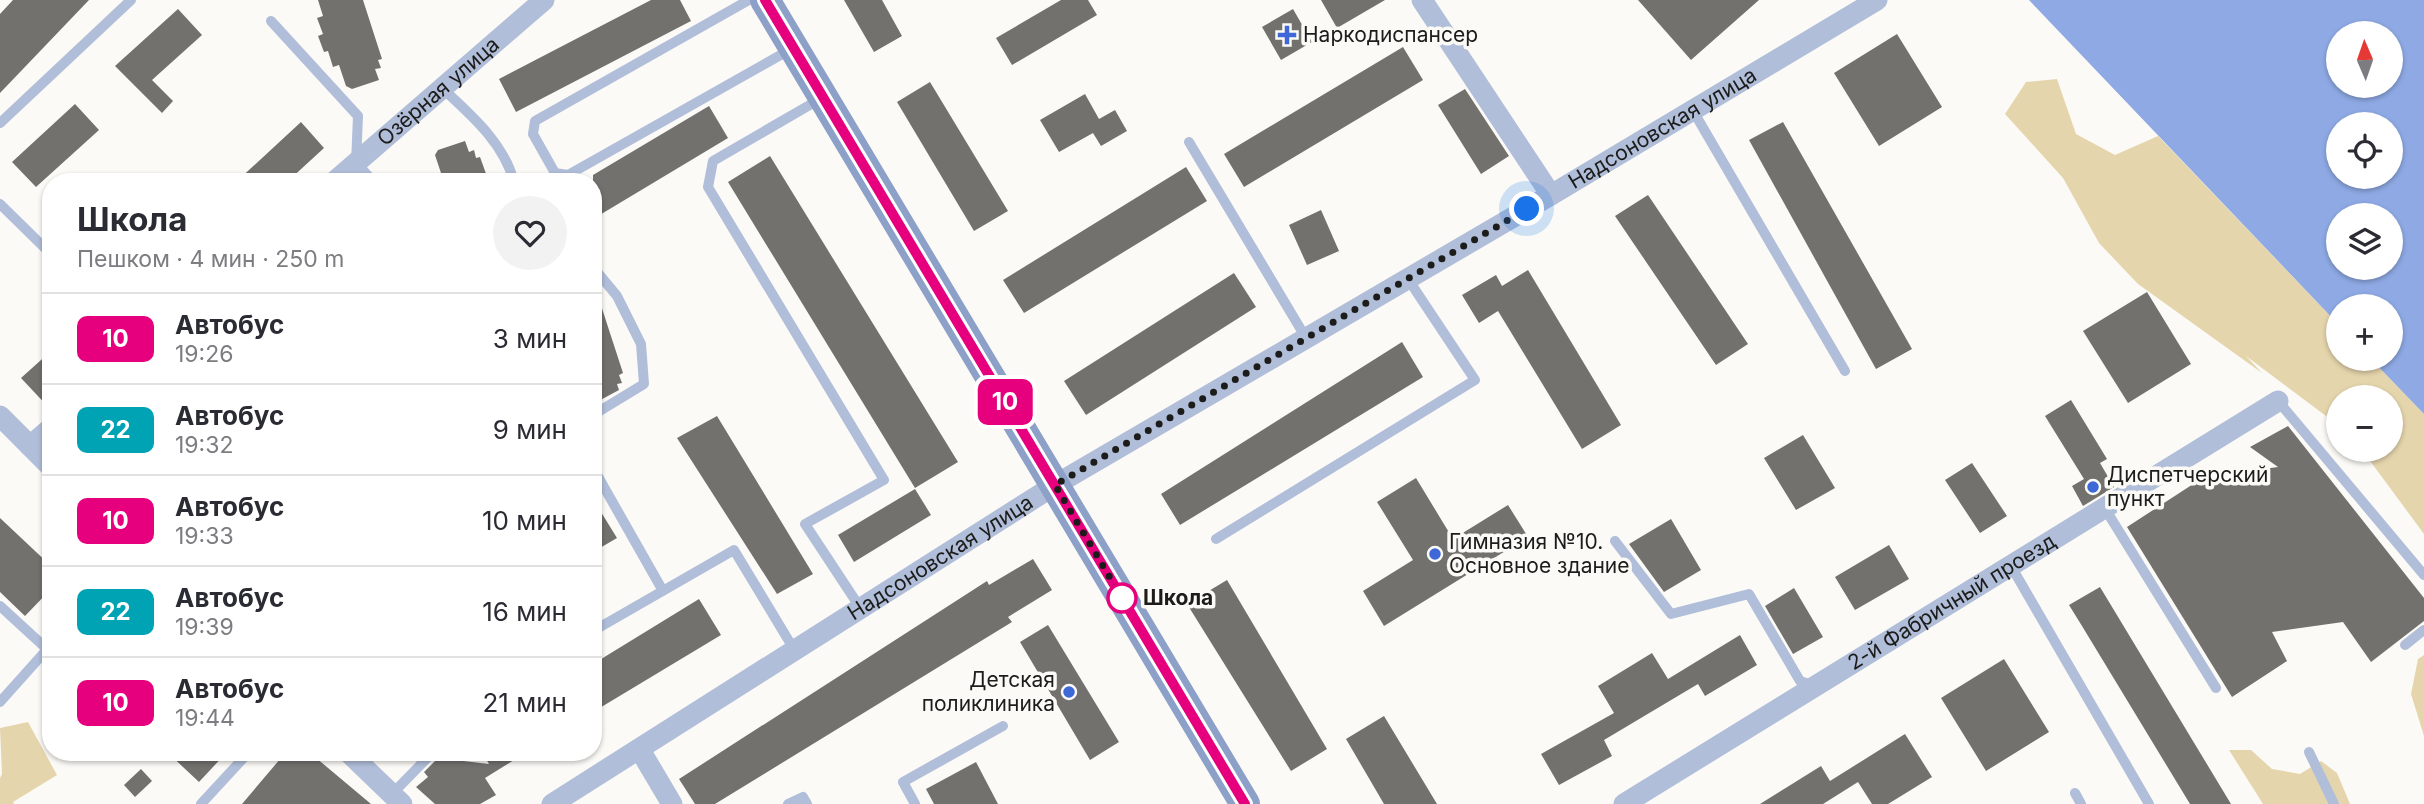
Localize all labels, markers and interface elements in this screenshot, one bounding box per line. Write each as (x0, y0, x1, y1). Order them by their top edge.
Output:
north arrow (2326, 21, 2403, 98)
map controls (2326, 21, 2403, 462)
place label: Наркодиспансер (1303, 22, 1478, 47)
marker: Наркодиспансер (1277, 25, 1297, 45)
street label: Озёрная улица (372, 32, 504, 151)
street label: Надсоновская улица (1564, 62, 1761, 194)
button: locate (2326, 112, 2403, 189)
your location (1509, 191, 1544, 226)
button: heart (493, 196, 567, 270)
text: Школа (77, 199, 187, 239)
button: layers (2326, 203, 2403, 280)
text: Пешком · 4 мин · 250 m (77, 245, 344, 273)
button: + (2326, 294, 2403, 371)
text: Автобус (175, 309, 284, 340)
text: 3 мин (493, 323, 567, 354)
text: 10 (102, 324, 129, 353)
text: 19:26 (175, 340, 234, 368)
line badge: 10 (974, 379, 1036, 425)
button: − (2326, 385, 2403, 462)
text: 10 (992, 387, 1018, 416)
text: Автобус (175, 400, 284, 431)
text: 9 мин (493, 414, 567, 445)
text: 22 (100, 415, 131, 444)
text: 19:32 (175, 431, 233, 459)
place label: Диспетчерский пункт (2107, 462, 2268, 511)
marker: Диспетчерский пункт (2085, 479, 2101, 495)
street label: Надсоновская улица (843, 489, 1037, 625)
text: Автобус (175, 491, 284, 522)
text: 10 мин (482, 505, 567, 536)
text: 10 (102, 506, 129, 535)
text: 19:33 (175, 522, 234, 550)
street label: 2-й Фабричный проезд (1843, 528, 2060, 675)
place label: Гимназия №10. Основное здание (1449, 529, 1630, 578)
marker: Гимназия №10. Основное здание (1427, 546, 1443, 562)
text: Автобус (175, 582, 284, 613)
marker: Школа (1107, 583, 1137, 613)
place label: Школа (1143, 585, 1213, 610)
text: 16 мин (482, 596, 567, 627)
text: 22 (100, 597, 131, 626)
text: 19:39 (175, 613, 234, 641)
place label: Детская поликлиника (922, 667, 1055, 716)
text: Автобус (175, 673, 284, 704)
marker: Детская поликлиника (1061, 684, 1077, 700)
text: 21 мин (482, 687, 567, 718)
text: 10 (102, 688, 129, 717)
text: 19:44 (175, 704, 235, 732)

